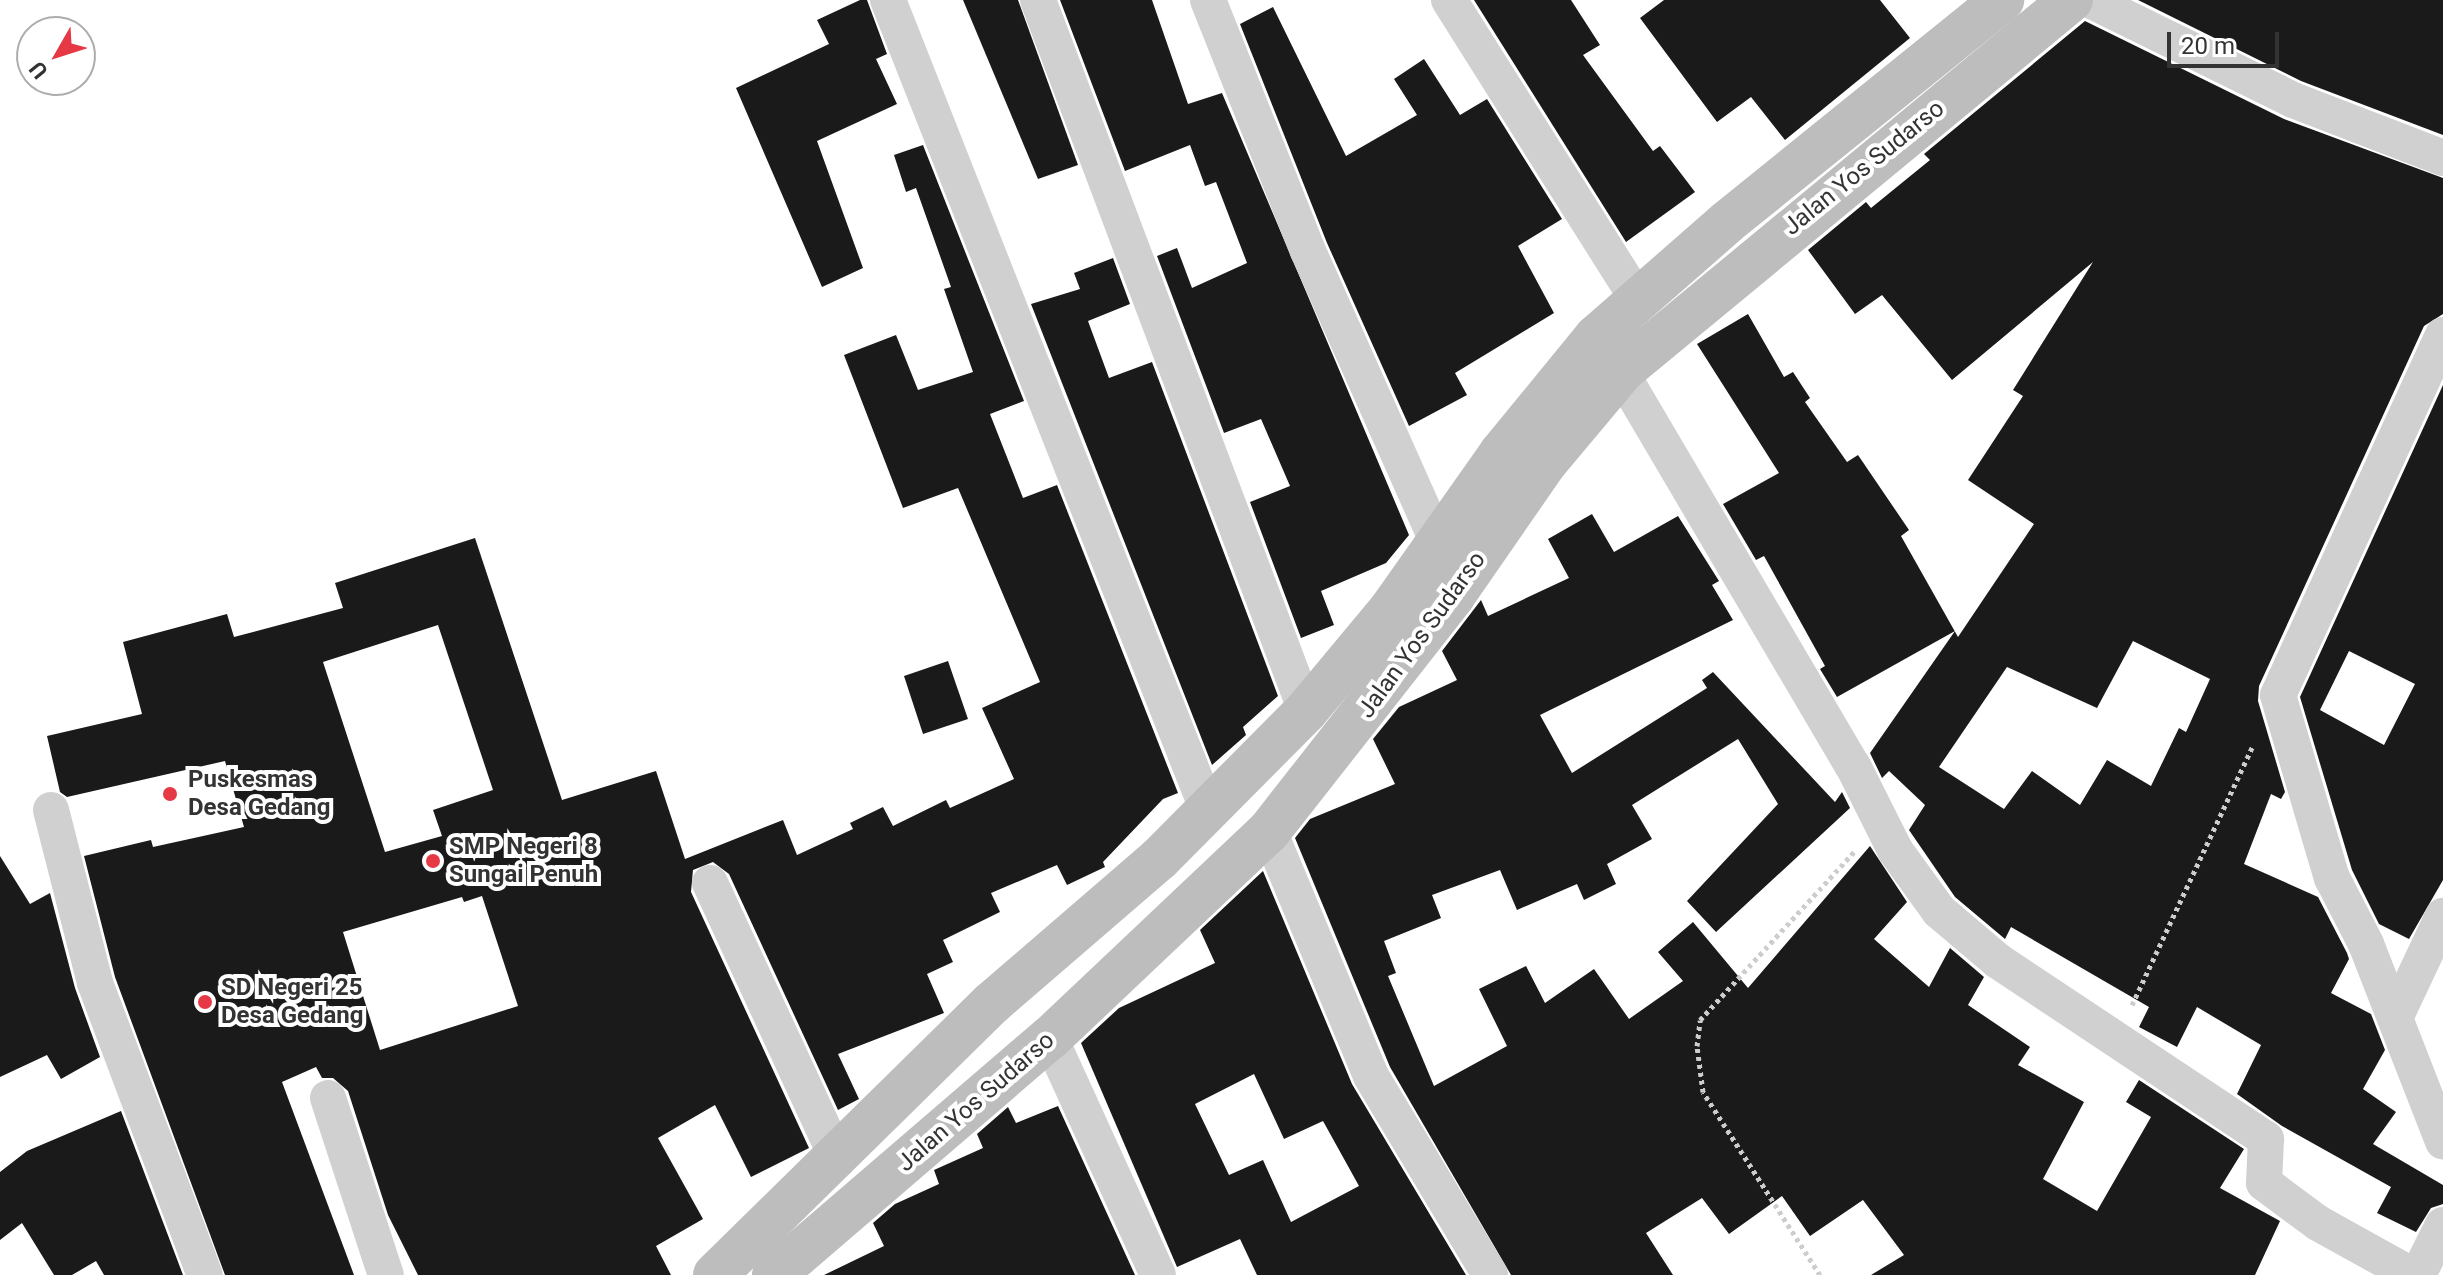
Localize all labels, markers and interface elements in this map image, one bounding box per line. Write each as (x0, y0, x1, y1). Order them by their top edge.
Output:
north arrow (16, 16, 96, 96)
scale bar (2171, 16, 2283, 66)
text: 20 m (2181, 32, 2235, 60)
text: U (24, 57, 53, 84)
street label: Jalan Yos Sudarso (1778, 94, 1950, 242)
street label: Jalan Yos Sudarso (1352, 546, 1492, 724)
place label: Puskesmas Desa Gedang (188, 766, 331, 822)
marker: Puskesmas Desa Gedang (159, 783, 181, 805)
place label: SMP Negeri 8 Sungai Penuh (449, 833, 598, 889)
marker: SMP Negeri 8 Sungai Penuh (424, 852, 442, 870)
place label: SD Negeri 25 Desa Gedang (221, 974, 364, 1030)
marker: SD Negeri 25 Desa Gedang (196, 993, 214, 1011)
street label: Jalan Yos Sudarso (892, 1026, 1060, 1178)

